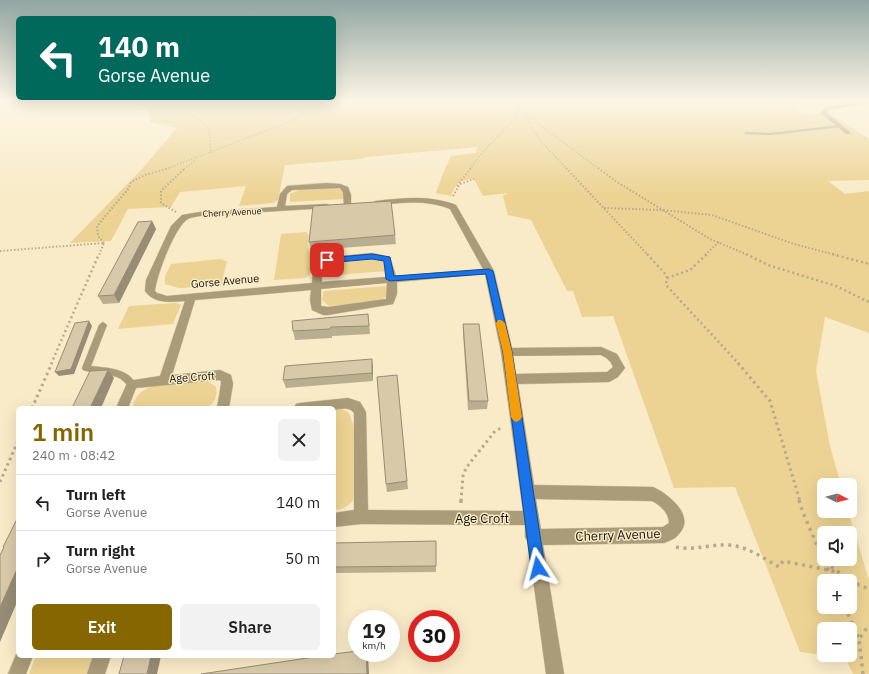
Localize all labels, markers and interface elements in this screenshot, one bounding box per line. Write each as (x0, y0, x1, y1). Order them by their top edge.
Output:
text: 140 m (98, 28, 180, 65)
icon: left (32, 32, 84, 84)
text: Gorse Avenue (98, 64, 210, 87)
street label: Cherry Avenue (202, 205, 262, 219)
pin (310, 243, 344, 277)
icon: arrive (316, 249, 338, 271)
street label: Gorse Avenue (190, 271, 260, 291)
street label: Age Croft (169, 368, 215, 386)
text: 1 min (32, 416, 94, 448)
button: close (278, 419, 320, 461)
text: 240 m · 08:42 (32, 447, 115, 464)
north arrow (817, 478, 857, 518)
map controls (817, 478, 857, 662)
text: Turn left (66, 485, 126, 504)
icon: left (32, 492, 54, 514)
text: 140 m (276, 493, 320, 512)
text: Gorse Avenue (66, 504, 147, 521)
street label: Age Croft (455, 510, 509, 527)
street label: Cherry Avenue (575, 525, 661, 545)
button: sound (817, 526, 857, 566)
text: Turn right (66, 541, 135, 560)
position arrow (517, 547, 559, 589)
icon: right (32, 548, 54, 570)
text: 50 m (285, 549, 320, 568)
text: Gorse Avenue (66, 560, 147, 577)
button: + (817, 574, 857, 614)
button: Exit (32, 604, 172, 650)
button: Share (180, 604, 320, 650)
speed limit sign: 30 (408, 610, 460, 662)
text: 19 (362, 617, 386, 644)
button: − (817, 622, 857, 662)
text: km/h (362, 639, 386, 652)

